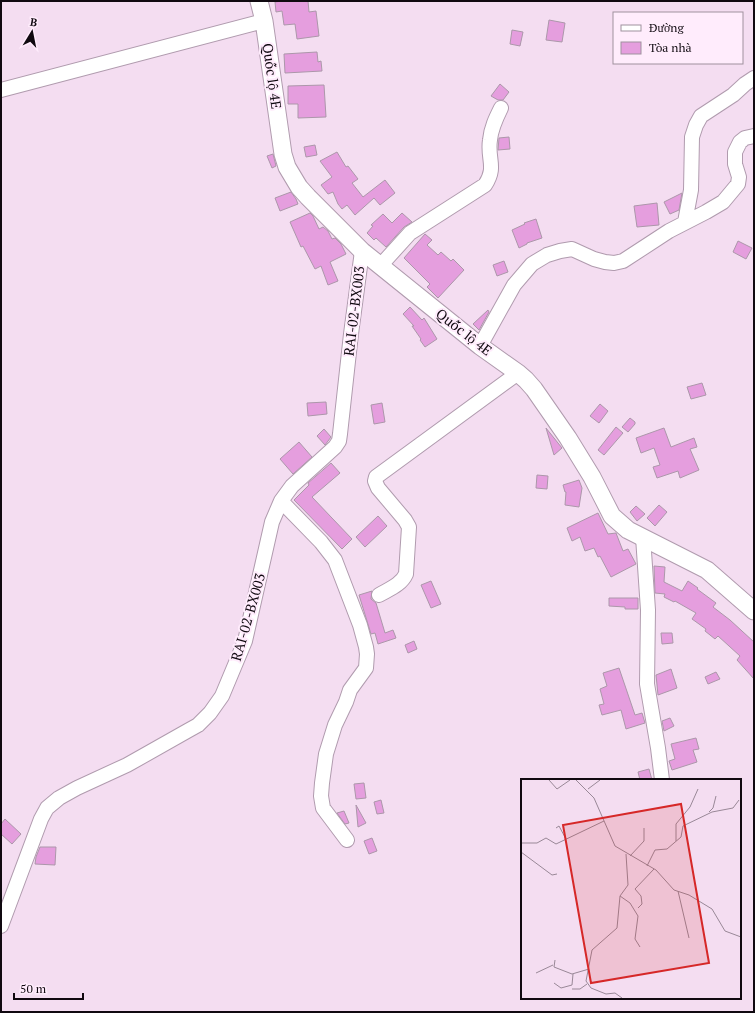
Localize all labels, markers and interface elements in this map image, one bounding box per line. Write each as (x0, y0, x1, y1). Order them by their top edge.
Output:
north arrow (12, 12, 52, 52)
legend (613, 12, 743, 64)
text: B (29, 15, 38, 30)
text: Đường (649, 20, 684, 35)
text: Tòa nhà (649, 40, 692, 55)
street label: Quốc lộ 4E (258, 42, 287, 110)
street label: RAI-02-BX003 (339, 265, 368, 357)
street label: Quốc lộ 4E (432, 304, 496, 360)
street label: RAI-02-BX003 (226, 571, 269, 663)
inset map (521, 779, 741, 999)
scale bar (14, 975, 83, 1001)
text: 50 m (20, 981, 47, 996)

